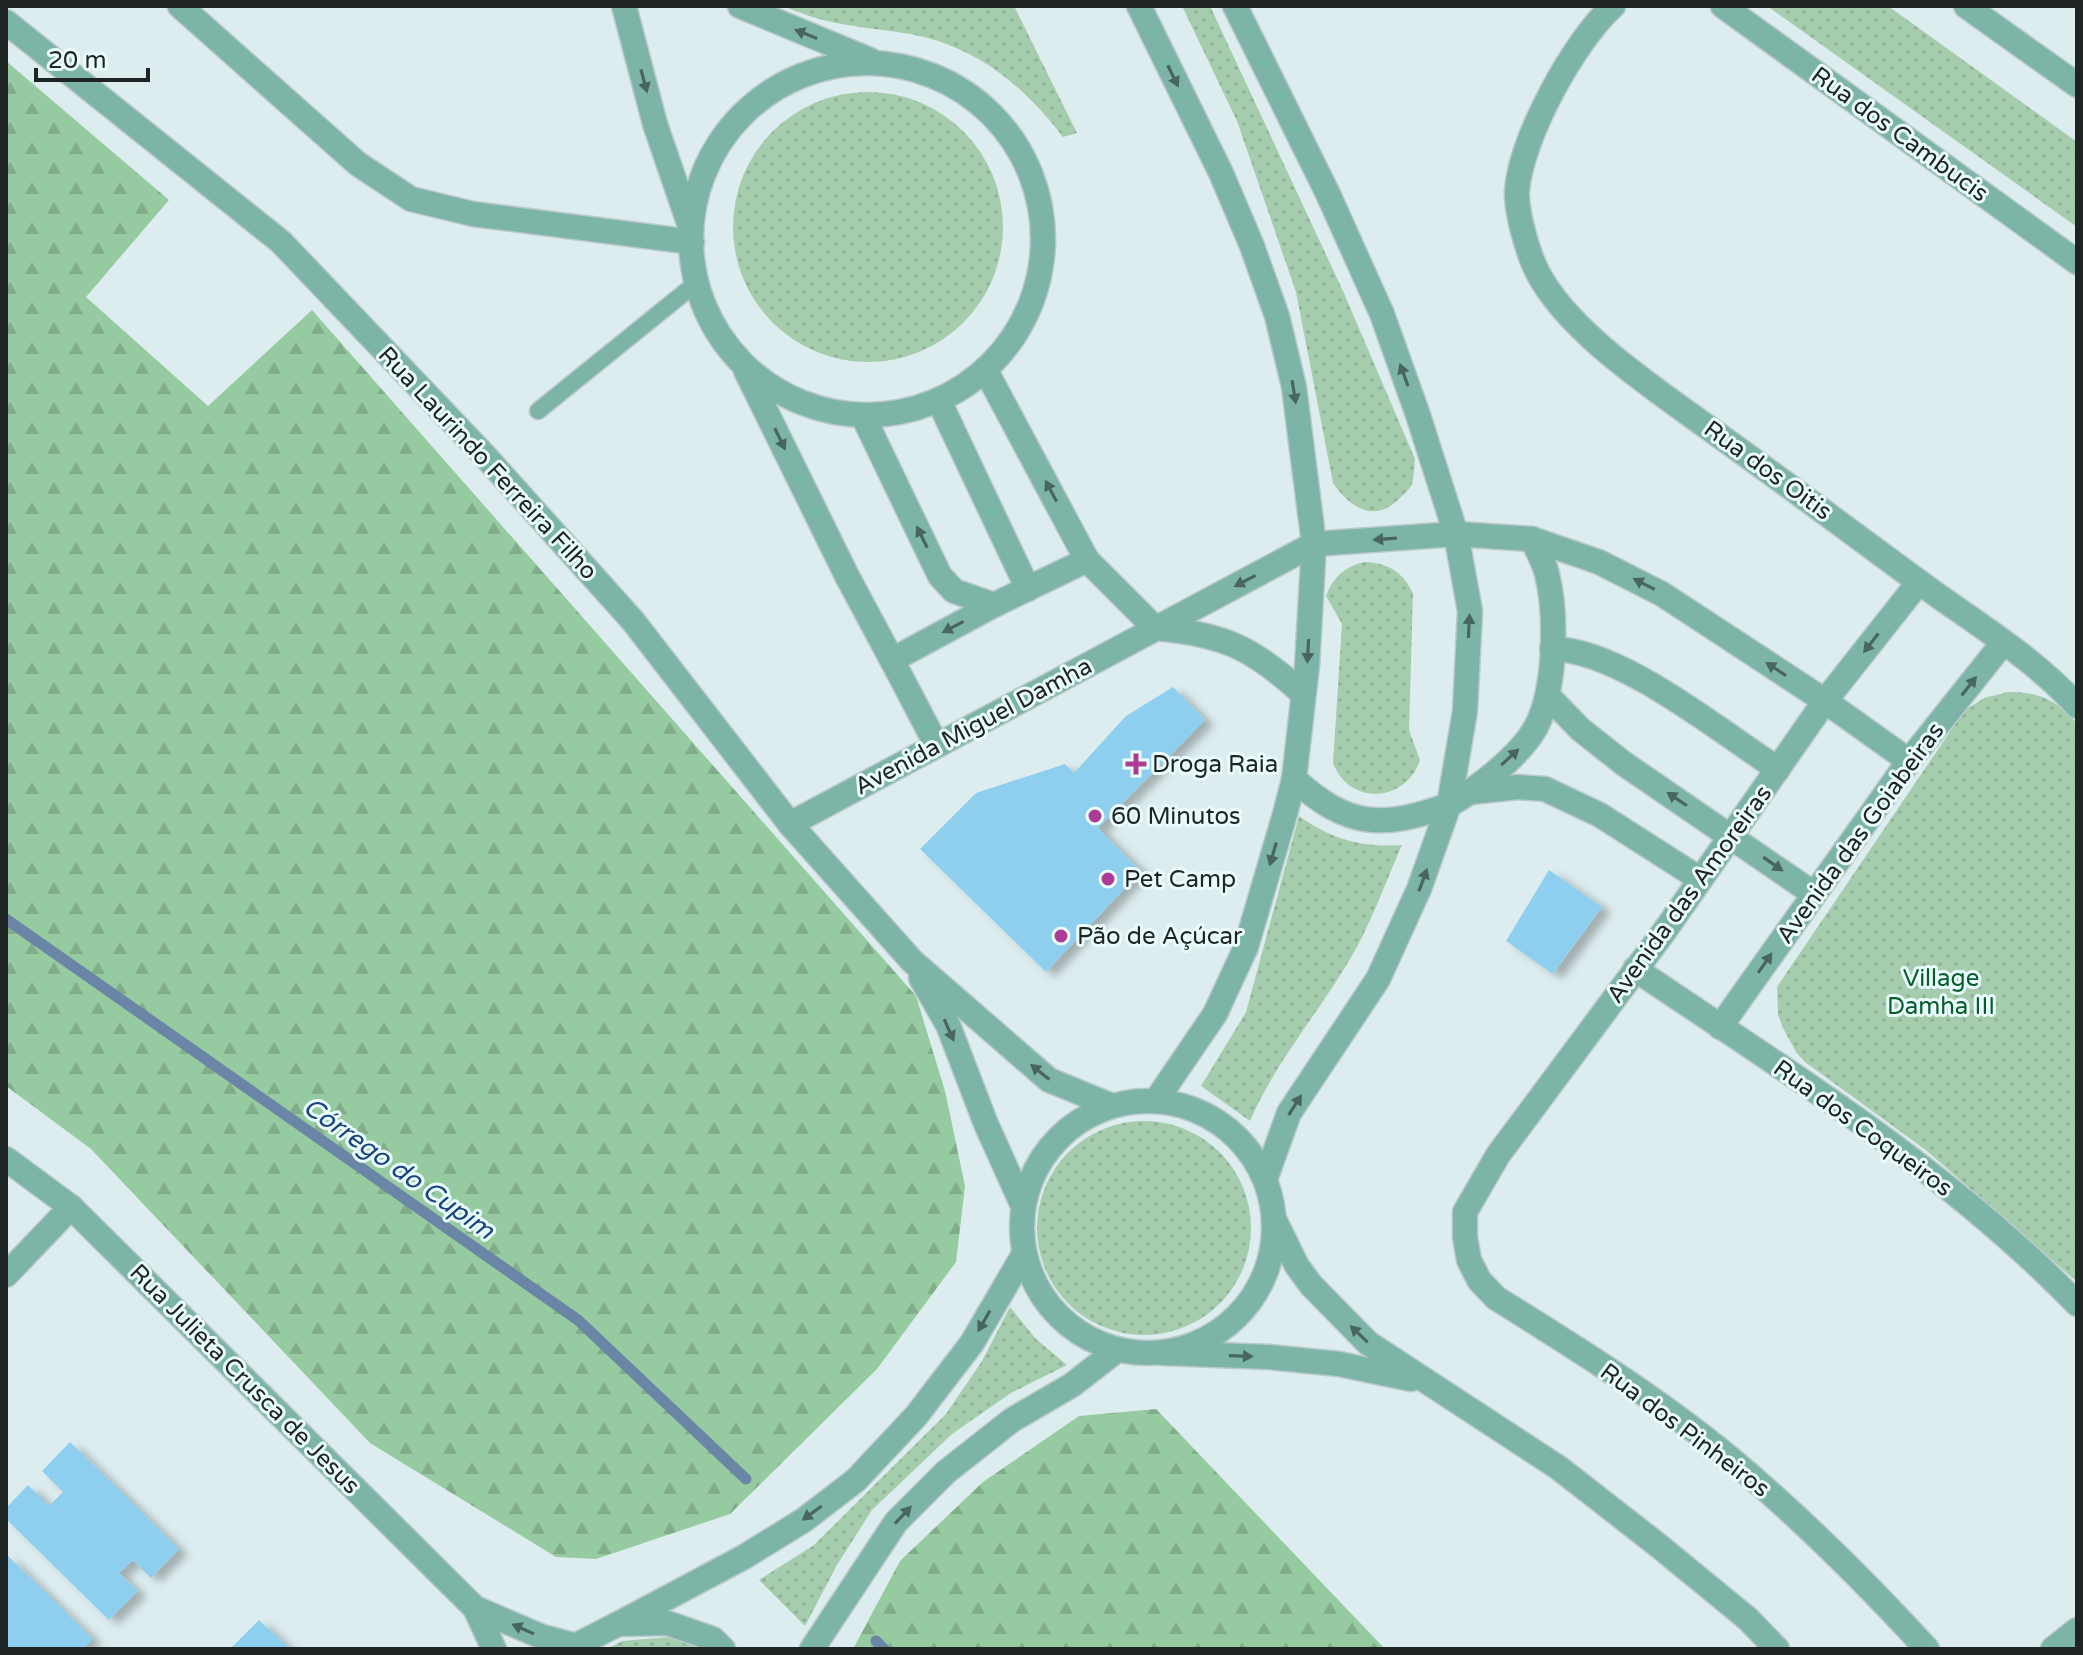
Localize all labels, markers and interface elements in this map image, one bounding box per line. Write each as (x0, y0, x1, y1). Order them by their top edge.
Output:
one-way arrow (794, 28, 818, 41)
scale bar (36, 32, 148, 82)
text: 20 m (48, 46, 106, 75)
street label: Rua dos Cambucis (1806, 61, 1994, 208)
one-way arrow (1166, 64, 1180, 88)
one-way arrow (638, 70, 651, 94)
street label: Rua Laurindo Ferreira Filho (372, 341, 603, 586)
one-way arrow (1397, 363, 1410, 387)
one-way arrow (1288, 380, 1301, 405)
street label: Rua dos Oitis (1698, 414, 1837, 526)
one-way arrow (773, 427, 786, 450)
one-way arrow (1044, 480, 1057, 503)
one-way arrow (915, 525, 928, 548)
one-way arrow (1372, 533, 1397, 546)
one-way arrow (1233, 574, 1256, 587)
one-way arrow (1632, 578, 1655, 591)
one-way arrow (1463, 613, 1476, 638)
one-way arrow (942, 620, 964, 634)
one-way arrow (1864, 633, 1880, 653)
one-way arrow (1301, 639, 1314, 664)
street label: Avenida Miguel Damha (850, 652, 1097, 801)
one-way arrow (1765, 661, 1786, 676)
one-way arrow (1960, 676, 1976, 696)
street label: Avenida das Goiabeiras (1770, 717, 1950, 949)
one-way arrow (1500, 749, 1519, 767)
place label: Droga Raia (1152, 750, 1278, 779)
marker: Droga Raia (1127, 755, 1145, 773)
street label: Avenida das Amoreiras (1601, 780, 1778, 1009)
one-way arrow (1666, 792, 1688, 807)
place label: 60 Minutos (1111, 802, 1241, 831)
marker: 60 Minutos (1086, 807, 1104, 825)
one-way arrow (1266, 843, 1279, 867)
one-way arrow (1762, 856, 1783, 872)
place label: Pet Camp (1124, 865, 1236, 894)
one-way arrow (1417, 868, 1429, 892)
marker: Pet Camp (1099, 870, 1117, 888)
place label: Pão de Açúcar (1077, 922, 1243, 951)
marker: Pão de Açúcar (1052, 927, 1070, 945)
one-way arrow (1757, 952, 1773, 974)
park label: Village Damha III (1887, 964, 1995, 1021)
one-way arrow (942, 1019, 955, 1042)
street label: Rua dos Coqueiros (1768, 1054, 1958, 1203)
one-way arrow (1031, 1064, 1051, 1081)
water label: Córrego do Cupim (297, 1091, 501, 1247)
one-way arrow (1287, 1094, 1301, 1116)
street label: Rua Julieta Crusca de Jesus (124, 1258, 366, 1500)
one-way arrow (977, 1310, 991, 1332)
one-way arrow (1350, 1325, 1369, 1344)
one-way arrow (1229, 1350, 1254, 1363)
street label: Rua dos Pinheiros (1594, 1357, 1775, 1504)
one-way arrow (802, 1505, 822, 1521)
one-way arrow (894, 1506, 912, 1525)
one-way arrow (512, 1622, 535, 1635)

